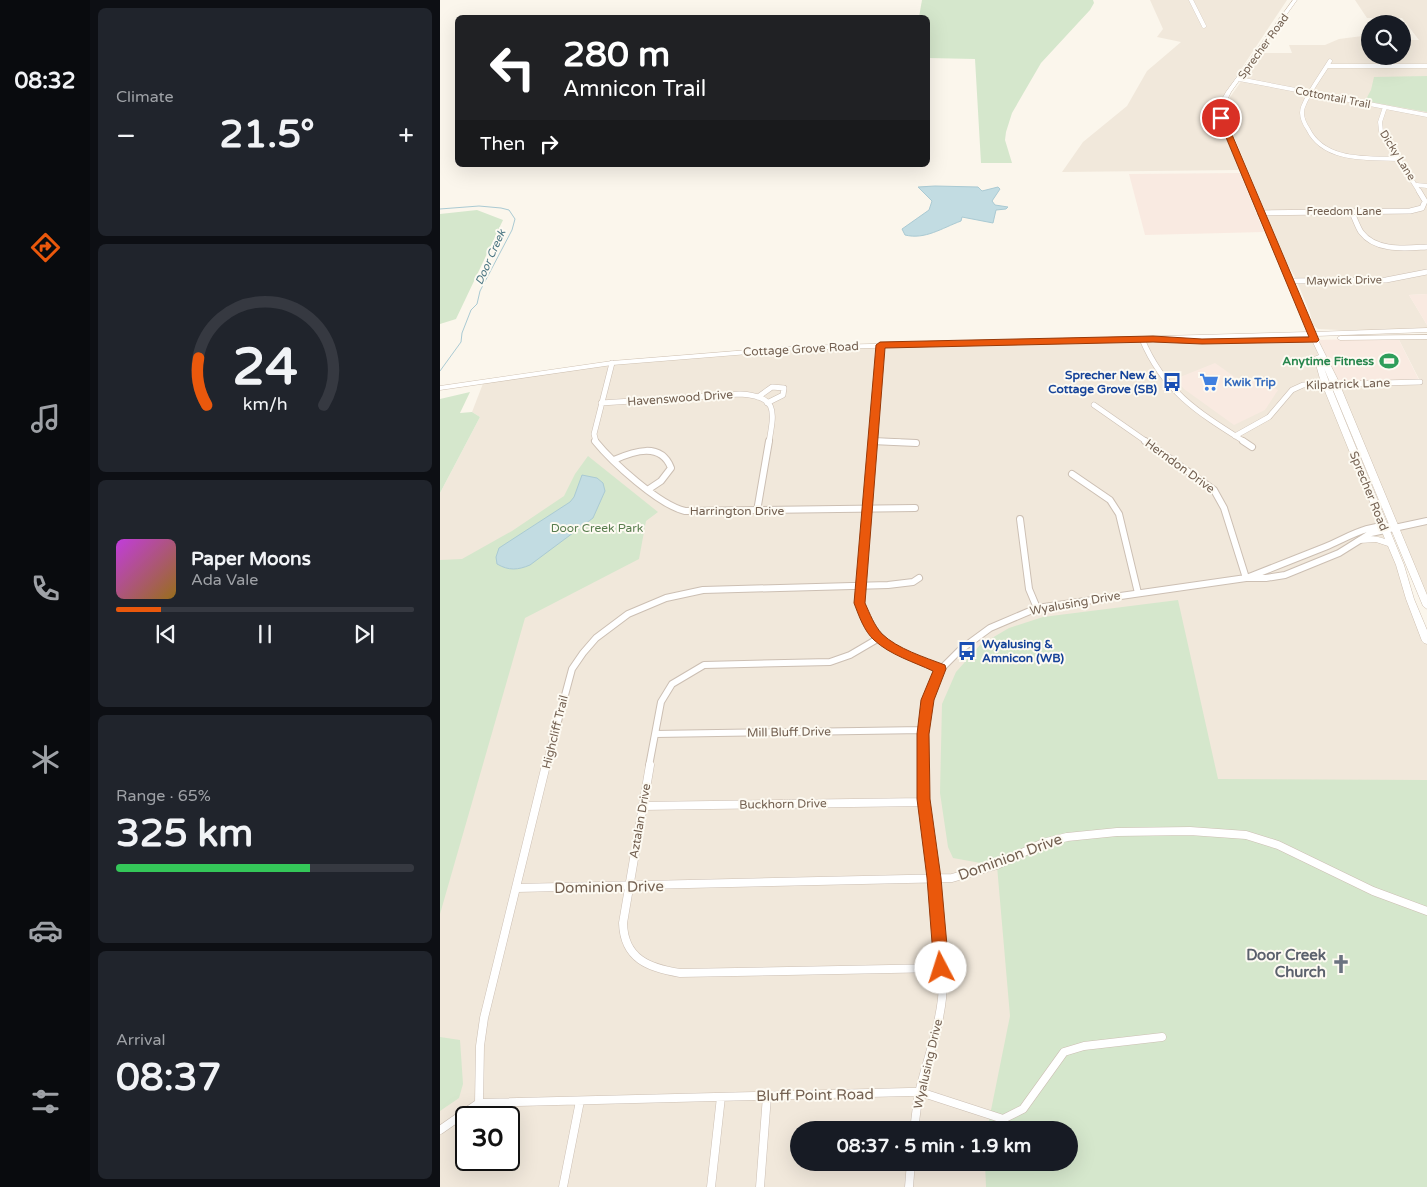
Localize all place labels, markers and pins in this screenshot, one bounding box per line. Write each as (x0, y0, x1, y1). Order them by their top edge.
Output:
pin (1200, 97, 1242, 139)
sports icon: Anytime Fitness (1378, 350, 1400, 372)
place label: Anytime Fitness (1282, 354, 1374, 369)
place label: Sprecher New & Cottage Grove (SB) (1048, 368, 1157, 397)
bus stop icon: Sprecher New & Cottage Grove (SB) (1161, 371, 1183, 393)
supermarket icon: Kwik Trip (1198, 371, 1220, 393)
place label: Kwik Trip (1224, 375, 1276, 390)
place label: Wyalusing & Amnicon (WB) (982, 637, 1064, 665)
bus stop icon: Wyalusing & Amnicon (WB) (956, 640, 978, 662)
place label: Door Creek Church (1246, 946, 1326, 981)
church icon: Door Creek Church (1330, 953, 1352, 975)

